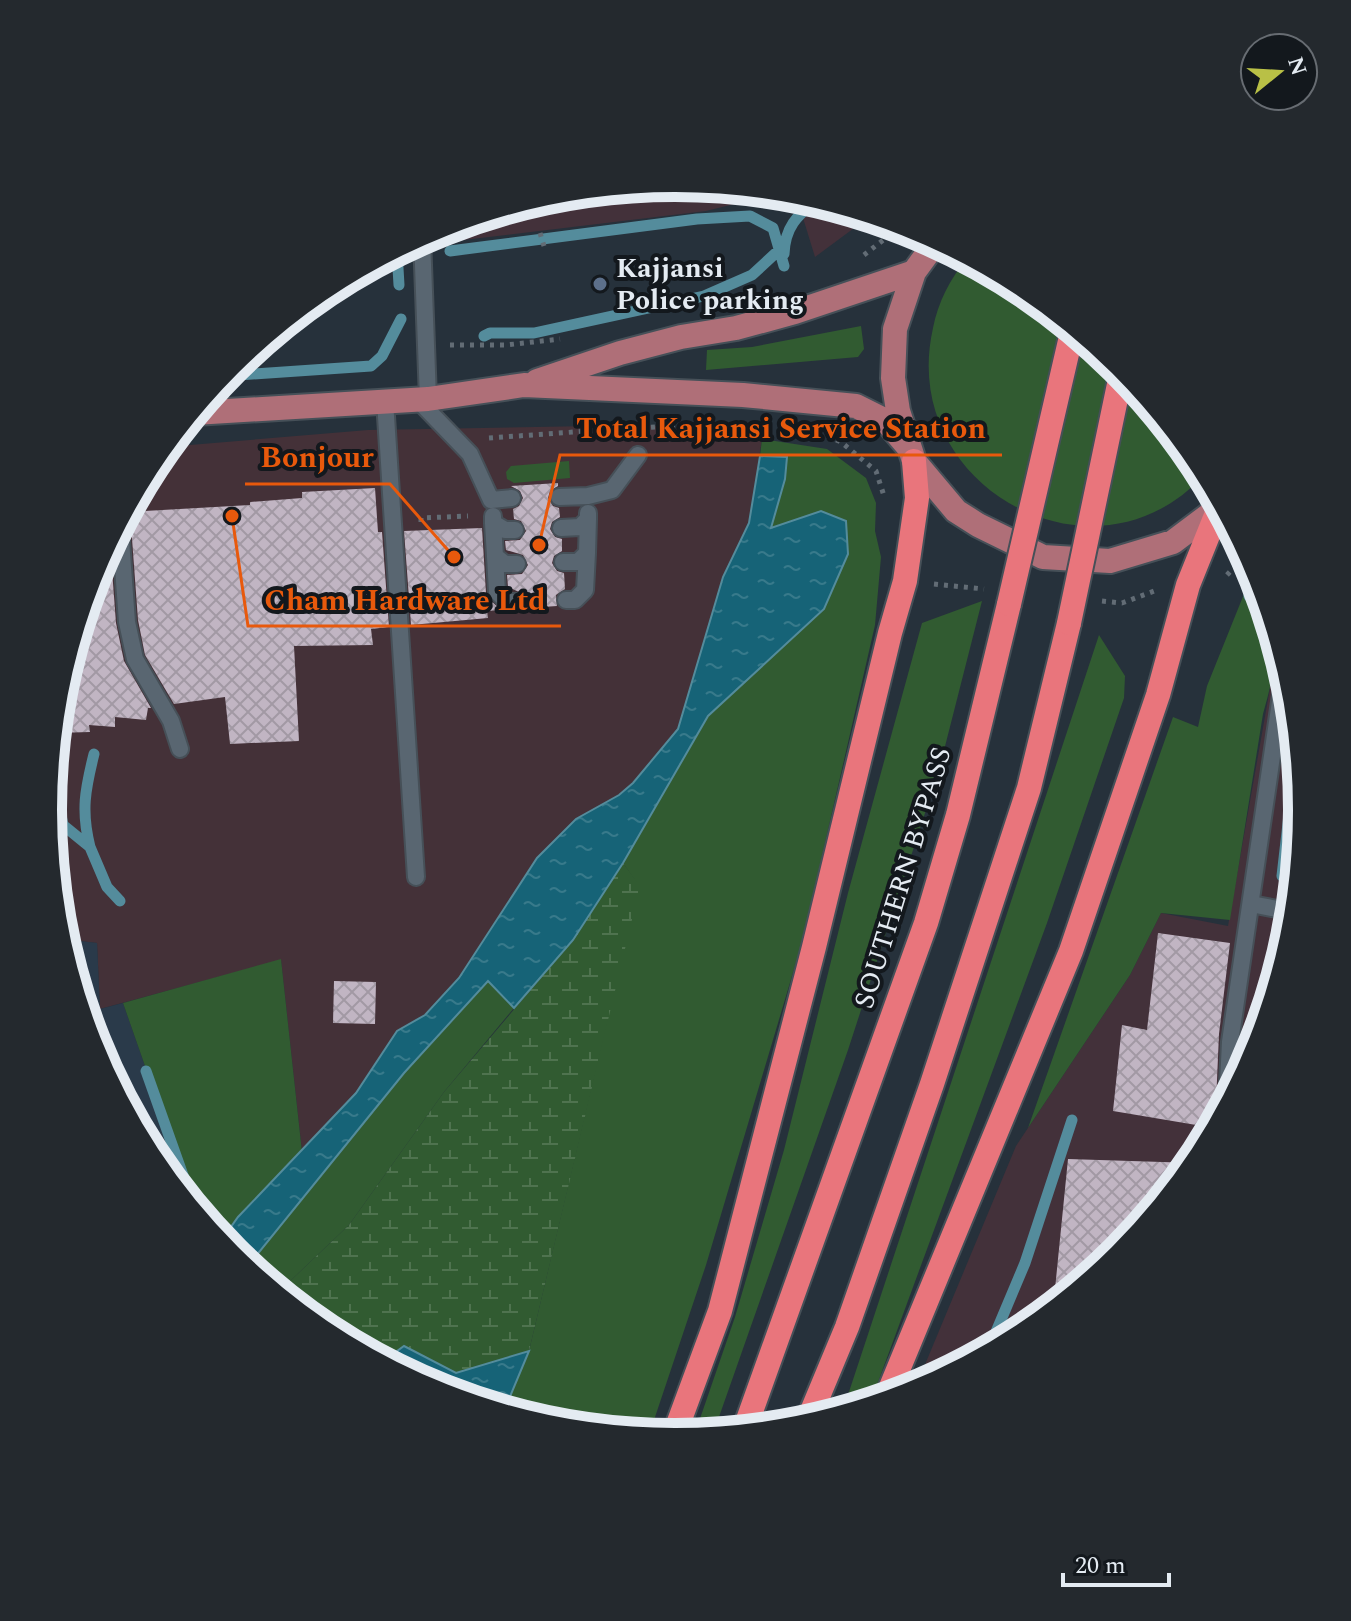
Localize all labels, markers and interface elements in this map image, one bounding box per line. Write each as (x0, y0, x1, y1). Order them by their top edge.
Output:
north arrow (1239, 32, 1319, 112)
text: N (1278, 53, 1315, 80)
place label: Kajjansi Police parking (616, 247, 804, 322)
marker: Kajjansi Police parking (591, 275, 609, 293)
callout: Total Kajjansi Service Station (560, 401, 1002, 455)
text: Total Kajjansi Service Station (576, 406, 986, 452)
callout: Bonjour (245, 430, 390, 484)
text: Bonjour (260, 435, 374, 481)
callout: Cham Hardware Ltd (248, 572, 561, 626)
text: Cham Hardware Ltd (264, 578, 546, 624)
street label: SOUTHERN BYPASS (843, 742, 963, 1014)
scale bar (1063, 1537, 1169, 1587)
text: 20 m (1075, 1548, 1126, 1584)

